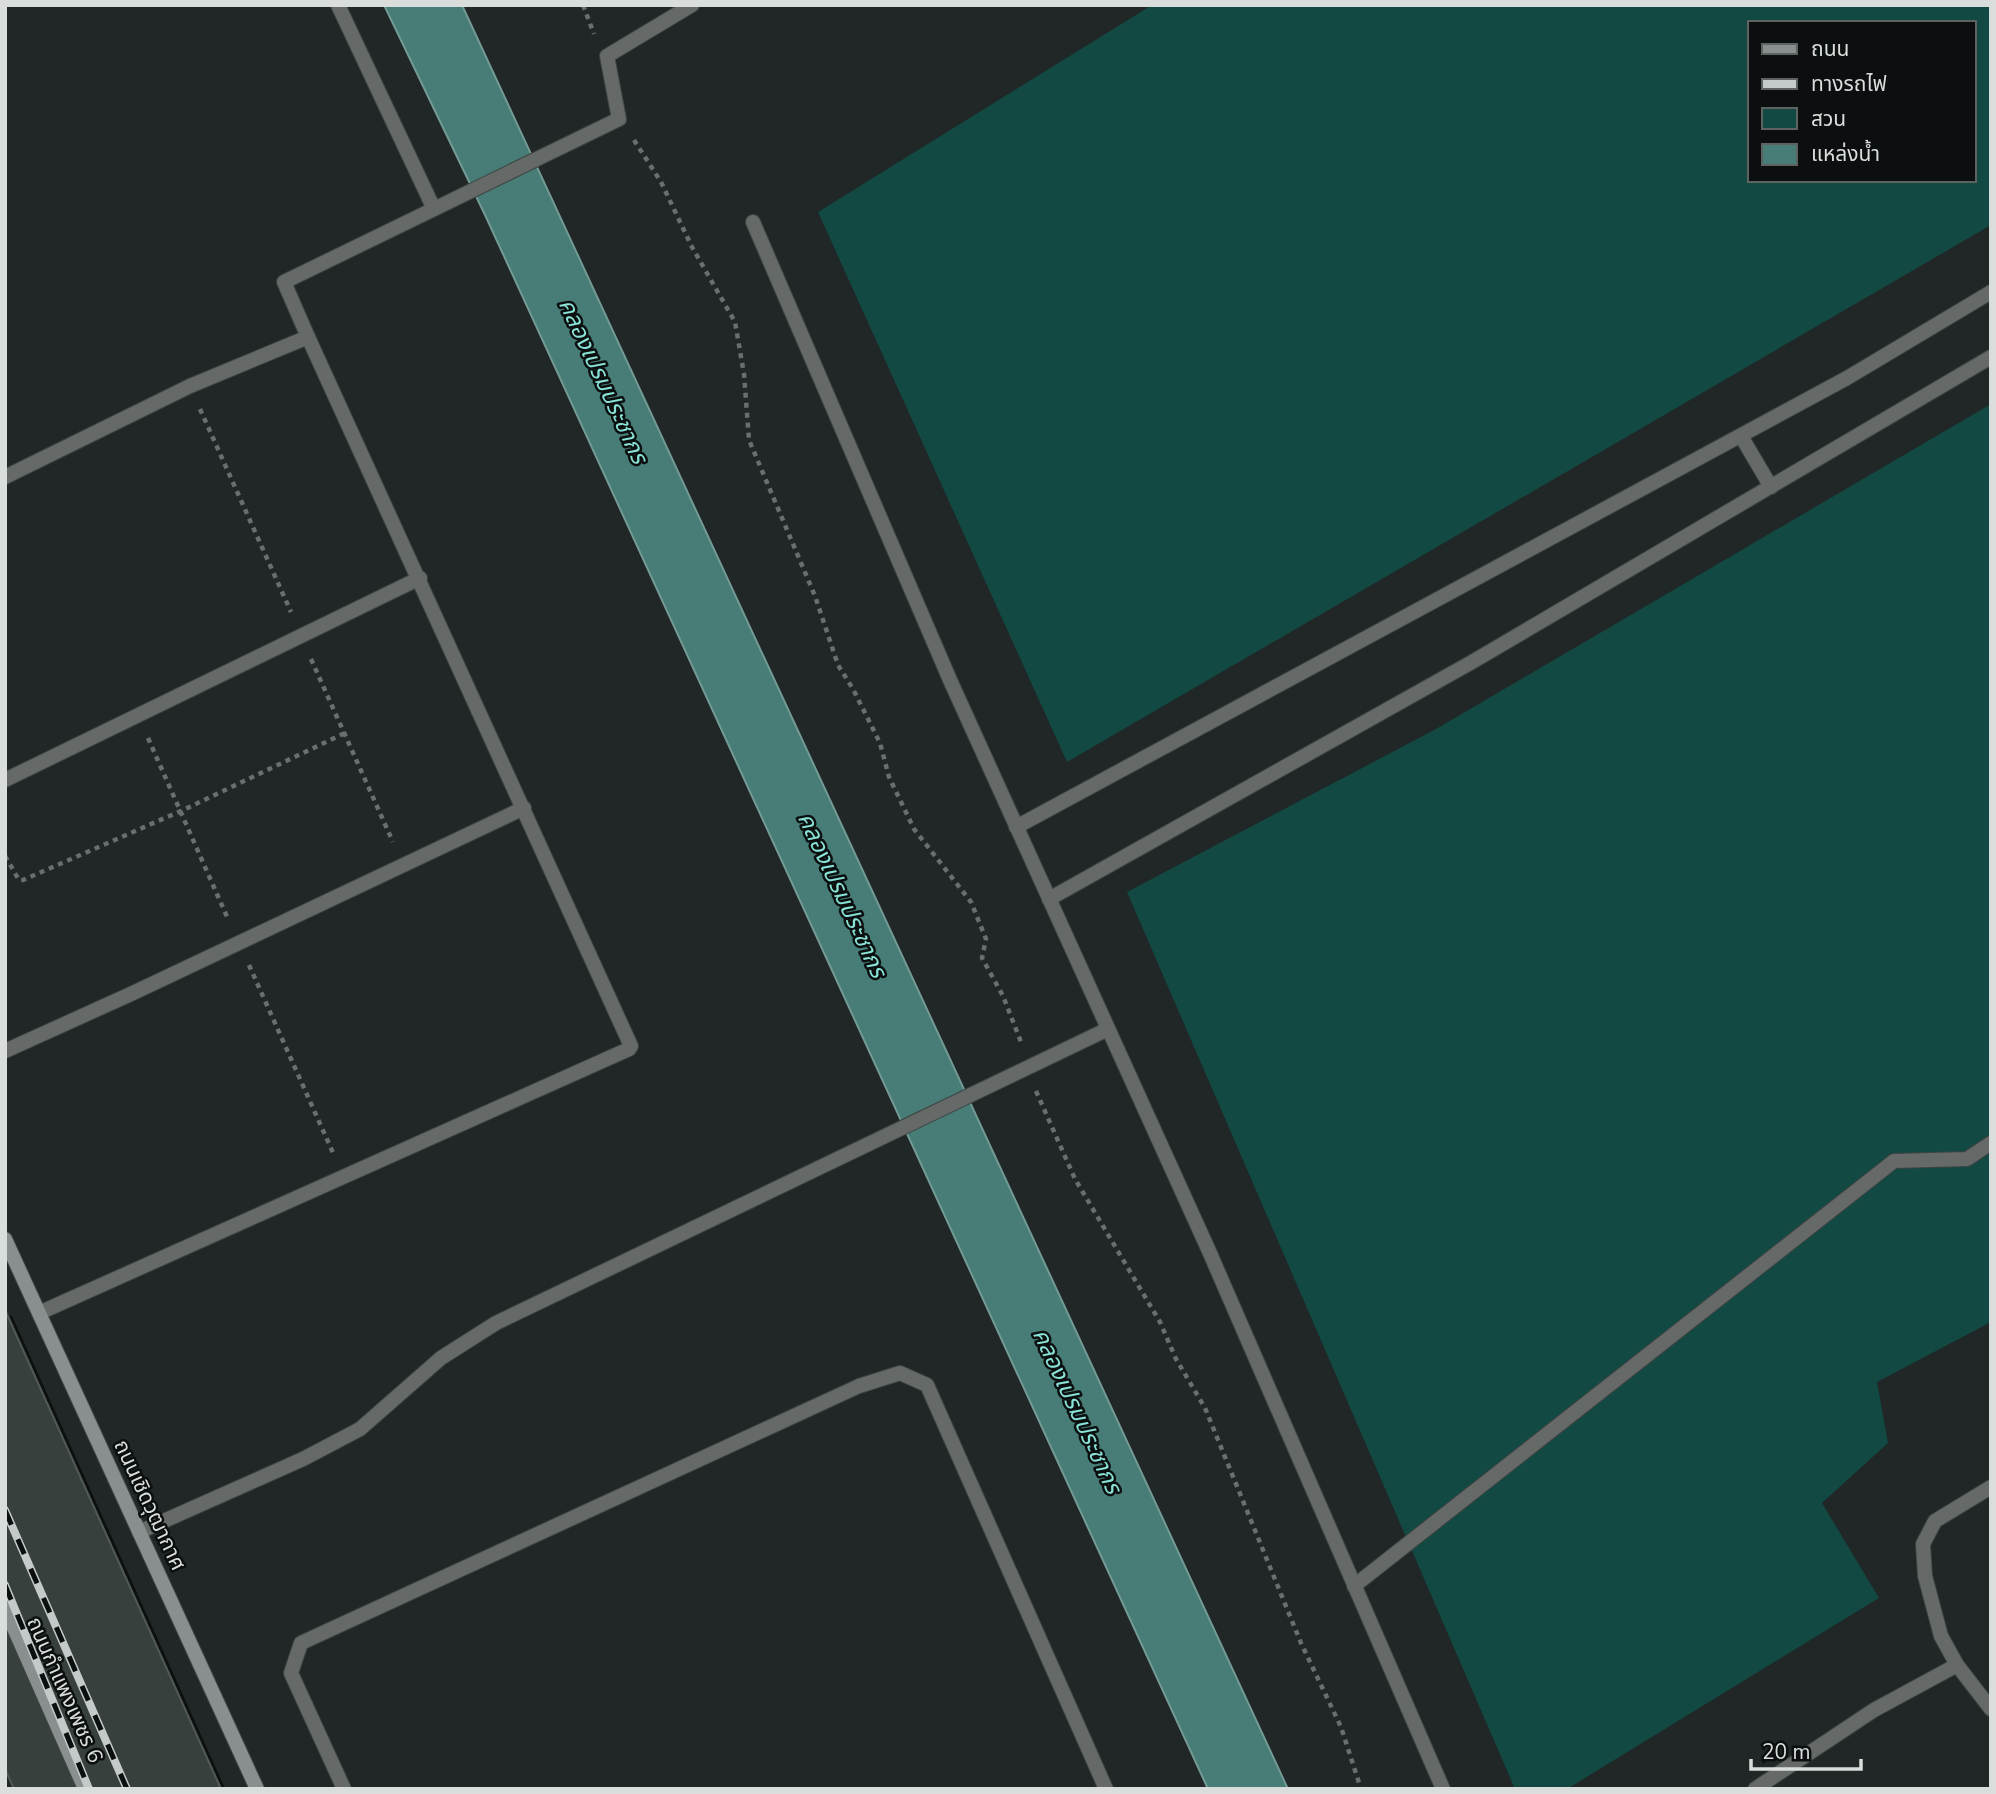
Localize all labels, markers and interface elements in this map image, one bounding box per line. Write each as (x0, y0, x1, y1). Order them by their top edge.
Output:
legend (1748, 21, 1975, 182)
text: ถนน (1811, 35, 1849, 63)
text: ทางรถไฟ (1811, 70, 1887, 98)
text: สวน (1811, 105, 1846, 133)
text: แหล่งน้ำ (1811, 139, 1880, 168)
water label: คลองเปรมประชากร (551, 294, 656, 470)
water label: คลองเปรมประชากร (790, 808, 895, 984)
water label: คลองเปรมประชากร (1025, 1324, 1130, 1500)
street label: ถนนเชิดวุฒากาศ (108, 1435, 192, 1575)
street label: ถนนกำแพงเพชร 6 (20, 1613, 110, 1767)
scale bar (1751, 1728, 1861, 1772)
text: 20 m (1762, 1738, 1811, 1766)

